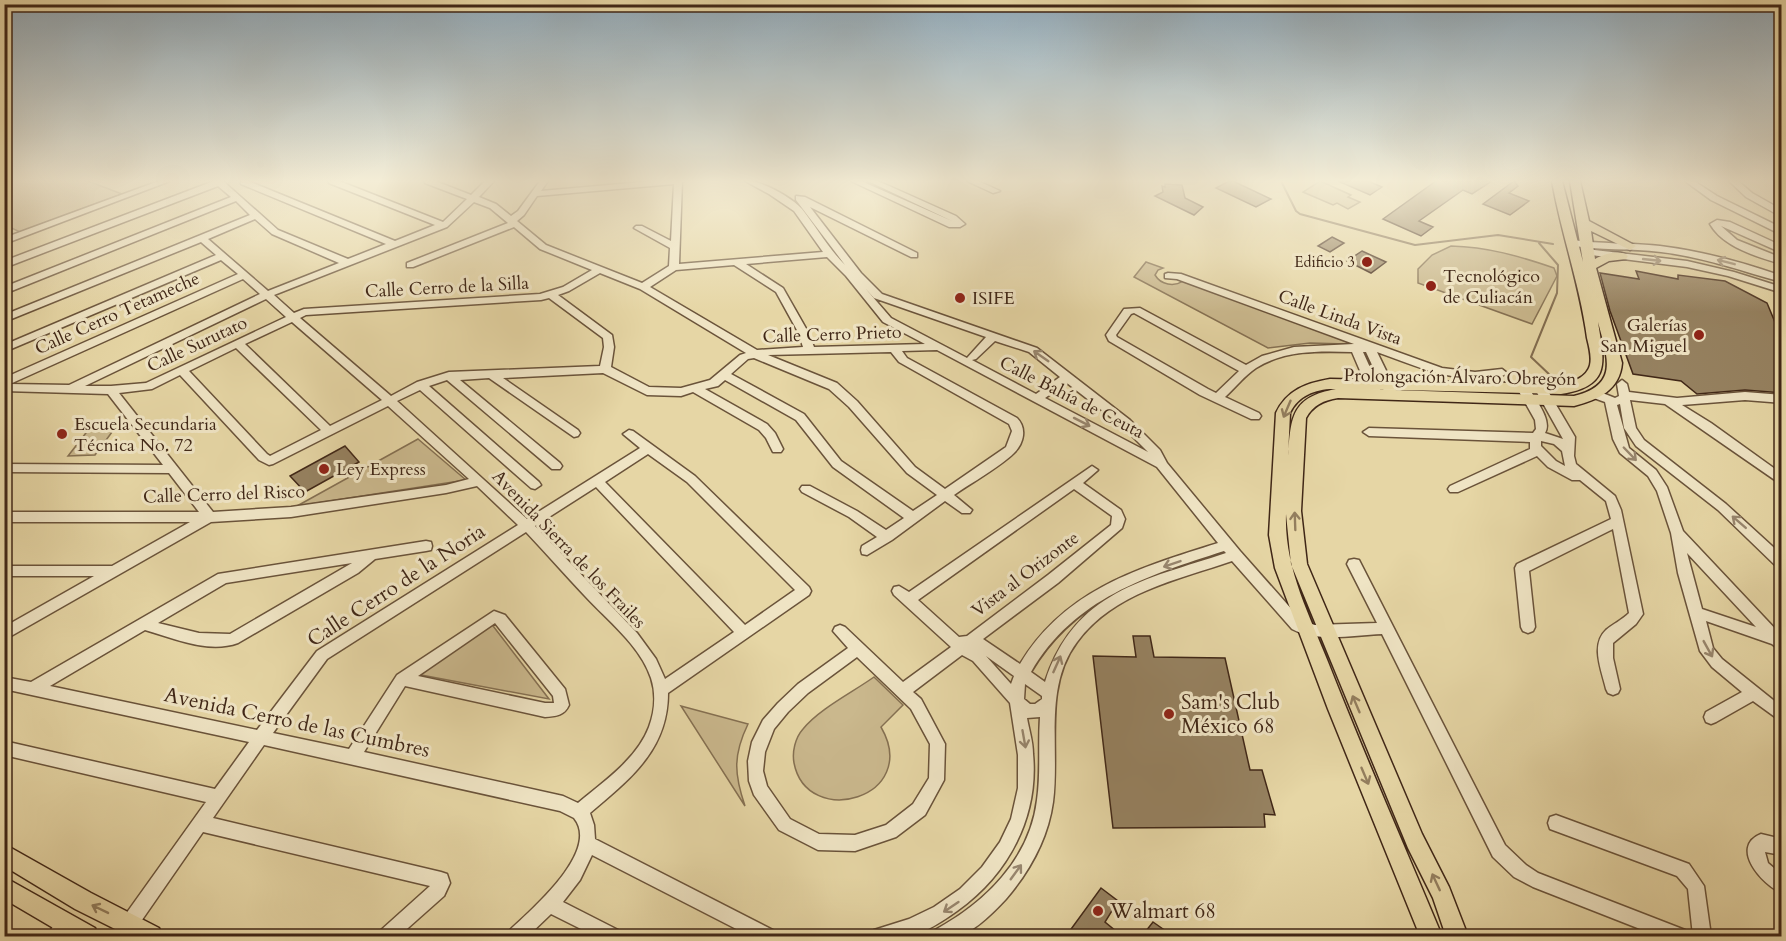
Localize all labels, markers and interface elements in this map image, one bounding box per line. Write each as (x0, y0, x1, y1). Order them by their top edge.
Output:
place label: Edificio 3 (1294, 252, 1355, 272)
one-way arrow (1642, 254, 1662, 265)
marker: Edificio 3 (1360, 255, 1374, 269)
one-way arrow (1716, 255, 1735, 267)
place label: Tecnológico de Culiacán (1443, 264, 1540, 310)
street label: Calle Cerro Tetameche (31, 266, 204, 361)
street label: Calle Cerro de la Silla (364, 271, 530, 304)
marker: Tecnológico de Culiacán (1424, 279, 1438, 293)
street label: Calle Linda Vista (1275, 284, 1405, 351)
place label: ISIFE (972, 286, 1015, 311)
marker: ISIFE (953, 291, 967, 305)
street label: Calle Surutato (143, 310, 252, 379)
place label: Galerías San Miguel (1600, 313, 1687, 359)
street label: Calle Cerro Prieto (762, 320, 902, 349)
marker: Galerías San Miguel (1692, 328, 1706, 342)
street label: Calle Bahía de Ceuta (995, 350, 1149, 445)
one-way arrow (1033, 350, 1049, 362)
street label: Prolongación Álvaro Obregón (1343, 363, 1577, 392)
one-way arrow (1281, 400, 1292, 418)
place label: Escuela Secundaria Técnica No. 72 (74, 412, 217, 458)
one-way arrow (1073, 417, 1091, 428)
marker: Escuela Secundaria Técnica No. 72 (55, 427, 69, 441)
one-way arrow (1622, 447, 1637, 462)
place label: Ley Express (336, 457, 426, 482)
marker: Ley Express (317, 462, 331, 476)
street label: Avenida Sierra de los Frailes (486, 464, 651, 634)
street label: Calle Cerro del Risco (143, 479, 306, 510)
one-way arrow (1290, 511, 1301, 531)
one-way arrow (1732, 515, 1747, 529)
street label: Calle Cerro de la Noria (301, 517, 491, 654)
street label: Vista al Orizonte (966, 526, 1084, 623)
one-way arrow (1163, 559, 1181, 570)
one-way arrow (1703, 640, 1714, 658)
one-way arrow (1052, 655, 1064, 673)
street label: Avenida Cerro de las Cumbres (161, 680, 432, 765)
place label: Sam's Club México 68 (1181, 688, 1280, 741)
one-way arrow (1350, 695, 1361, 714)
marker: Sam's Club México 68 (1162, 707, 1176, 721)
one-way arrow (1019, 729, 1030, 748)
one-way arrow (1360, 766, 1371, 784)
one-way arrow (1010, 864, 1022, 880)
one-way arrow (1430, 873, 1442, 891)
place label: Walmart 68 (1109, 897, 1216, 926)
one-way arrow (943, 901, 959, 913)
one-way arrow (91, 903, 109, 914)
marker: Walmart 68 (1091, 904, 1105, 918)

